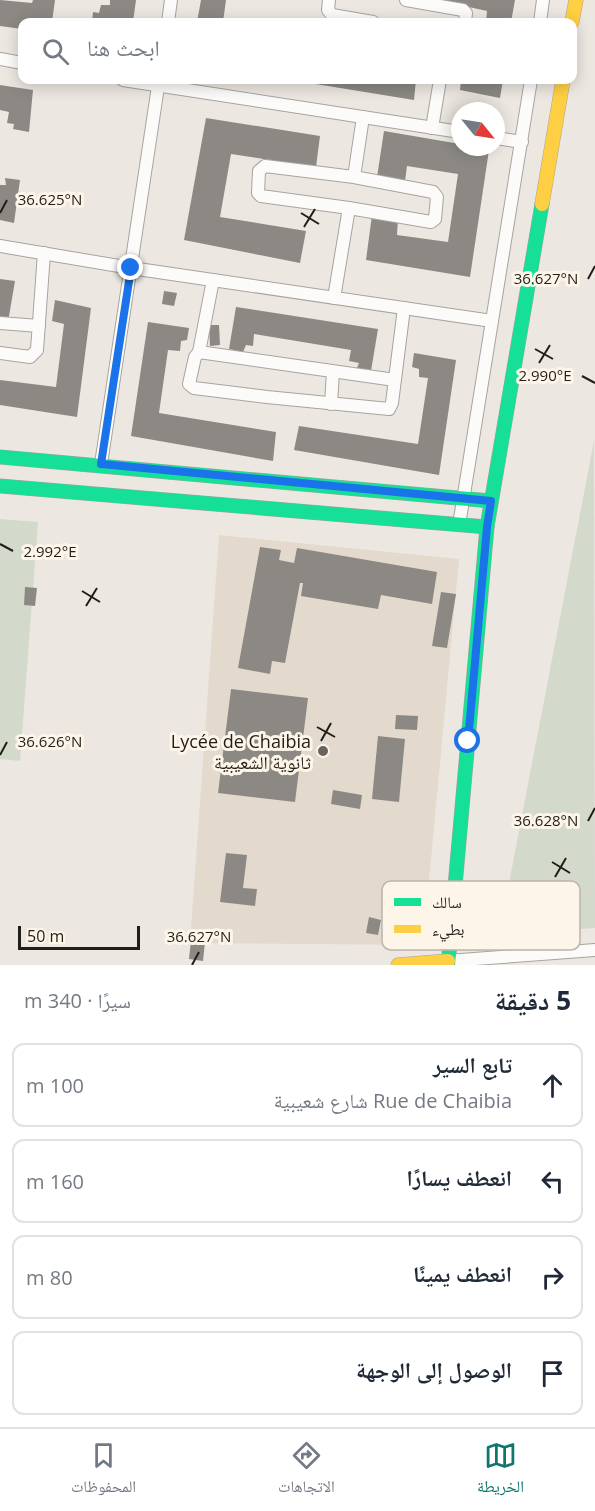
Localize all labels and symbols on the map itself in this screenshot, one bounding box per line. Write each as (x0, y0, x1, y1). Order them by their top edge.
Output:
north arrow (451, 102, 505, 156)
text: 36.625°N (18, 189, 82, 209)
route end (117, 254, 143, 280)
text: 36.627°N (514, 268, 578, 288)
text: 2.990°E (518, 365, 572, 385)
text: 2.992°E (23, 541, 77, 561)
route start (454, 727, 480, 753)
place label: Lycée de Chaibia ثانوية الشعيبية (171, 729, 311, 774)
text: 36.626°N (18, 731, 82, 751)
marker: Lycée de Chaibia ثانوية الشعيبية (316, 744, 330, 758)
text: 36.628°N (514, 810, 578, 830)
legend (382, 881, 580, 950)
text: سالك (432, 891, 462, 913)
text: بطيء (432, 918, 464, 942)
scale bar (18, 923, 140, 950)
text: 36.627°N (167, 926, 231, 946)

